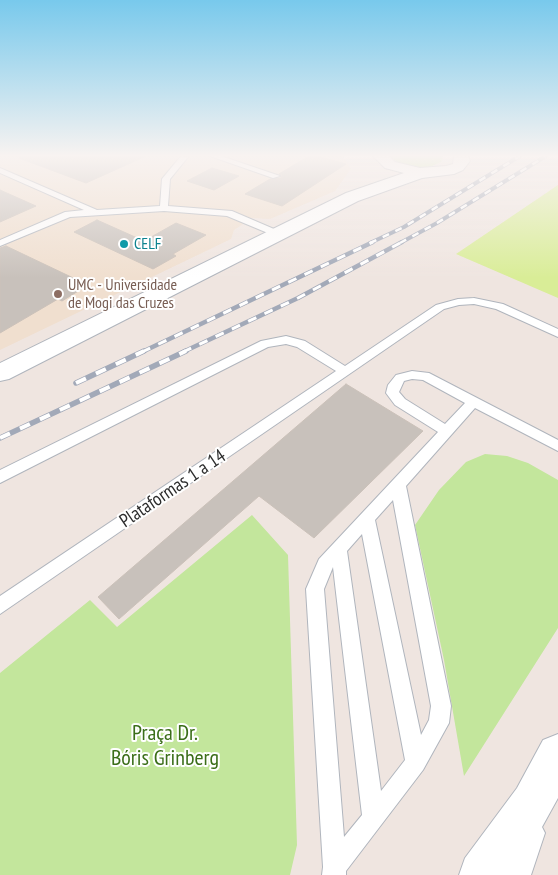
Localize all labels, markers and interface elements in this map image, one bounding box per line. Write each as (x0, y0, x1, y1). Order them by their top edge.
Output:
place label: CELF (134, 234, 161, 254)
marker: CELF (118, 238, 130, 250)
place label: UMC - Universidade de Mogi das Cruzes (68, 275, 177, 313)
marker: UMC - Universidade de Mogi das Cruzes (52, 288, 64, 300)
street label: Plataformas 1 a 14 (116, 445, 230, 533)
park label: Praça Dr. Bóris Grinberg (111, 721, 219, 772)

